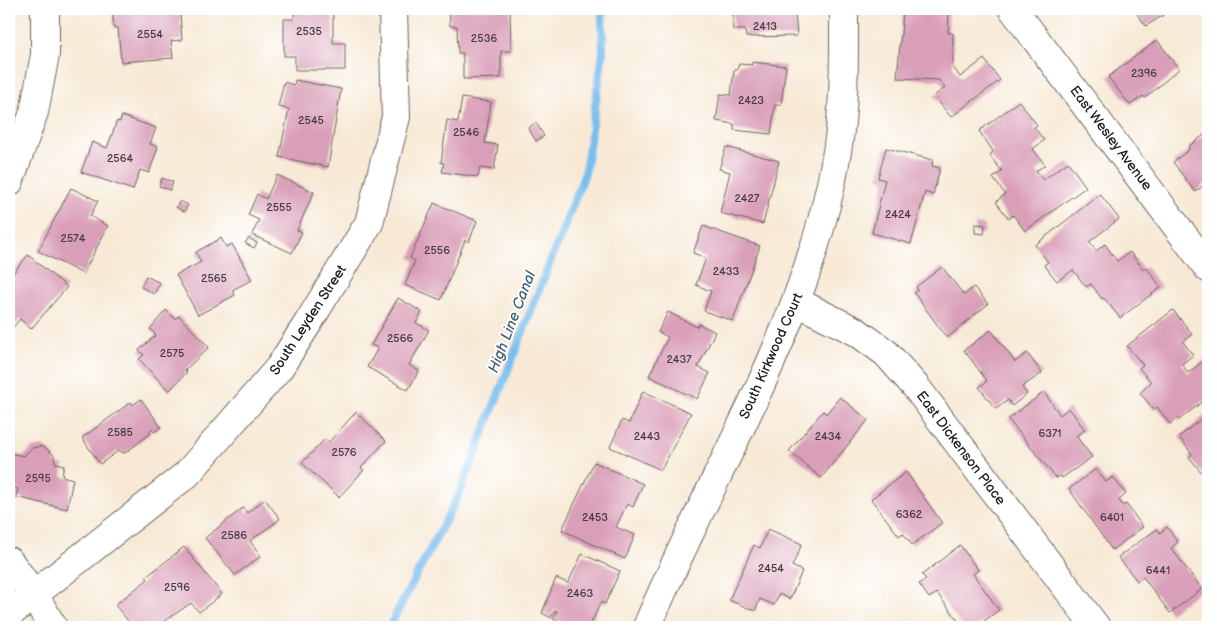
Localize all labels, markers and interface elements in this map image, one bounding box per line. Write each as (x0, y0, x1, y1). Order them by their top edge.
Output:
house number: 2413 (753, 20, 777, 33)
house number: 2535 (296, 25, 322, 38)
house number: 2554 (137, 28, 163, 41)
house number: 2536 (471, 32, 497, 45)
house number: 2396 (1131, 67, 1157, 80)
street label: East Wesley Avenue (1066, 83, 1156, 193)
house number: 2423 (738, 94, 764, 107)
house number: 2545 (298, 114, 324, 127)
house number: 2546 (453, 126, 479, 139)
house number: 2564 (107, 152, 133, 165)
house number: 2427 (735, 192, 760, 205)
house number: 2555 (266, 201, 292, 214)
house number: 2424 (885, 208, 911, 221)
house number: 2574 (61, 232, 86, 245)
house number: 2556 (424, 244, 450, 257)
street label: South Leyden Street (266, 261, 350, 378)
house number: 2433 (713, 265, 740, 278)
water label: High Line Canal (484, 268, 540, 375)
house number: 2565 (201, 272, 227, 285)
street label: South Kirkwood Court (736, 290, 807, 422)
house number: 2566 (387, 332, 413, 345)
house number: 2575 (160, 347, 184, 360)
house number: 2437 (666, 353, 692, 366)
street label: East Dickenson Place (913, 388, 1009, 508)
house number: 2585 (107, 426, 133, 439)
house number: 6371 (1038, 427, 1062, 440)
house number: 2443 (634, 430, 660, 443)
house number: 2434 (815, 430, 842, 443)
house number: 2576 (332, 446, 357, 459)
house number: 2595 (25, 472, 51, 485)
house number: 6362 (896, 508, 923, 521)
house number: 2453 (582, 511, 608, 524)
house number: 6401 (1100, 511, 1124, 524)
house number: 2586 (221, 529, 247, 542)
house number: 2454 (758, 562, 784, 575)
house number: 6441 (1146, 564, 1170, 577)
house number: 2596 (164, 581, 190, 594)
house number: 2463 (567, 587, 593, 600)

